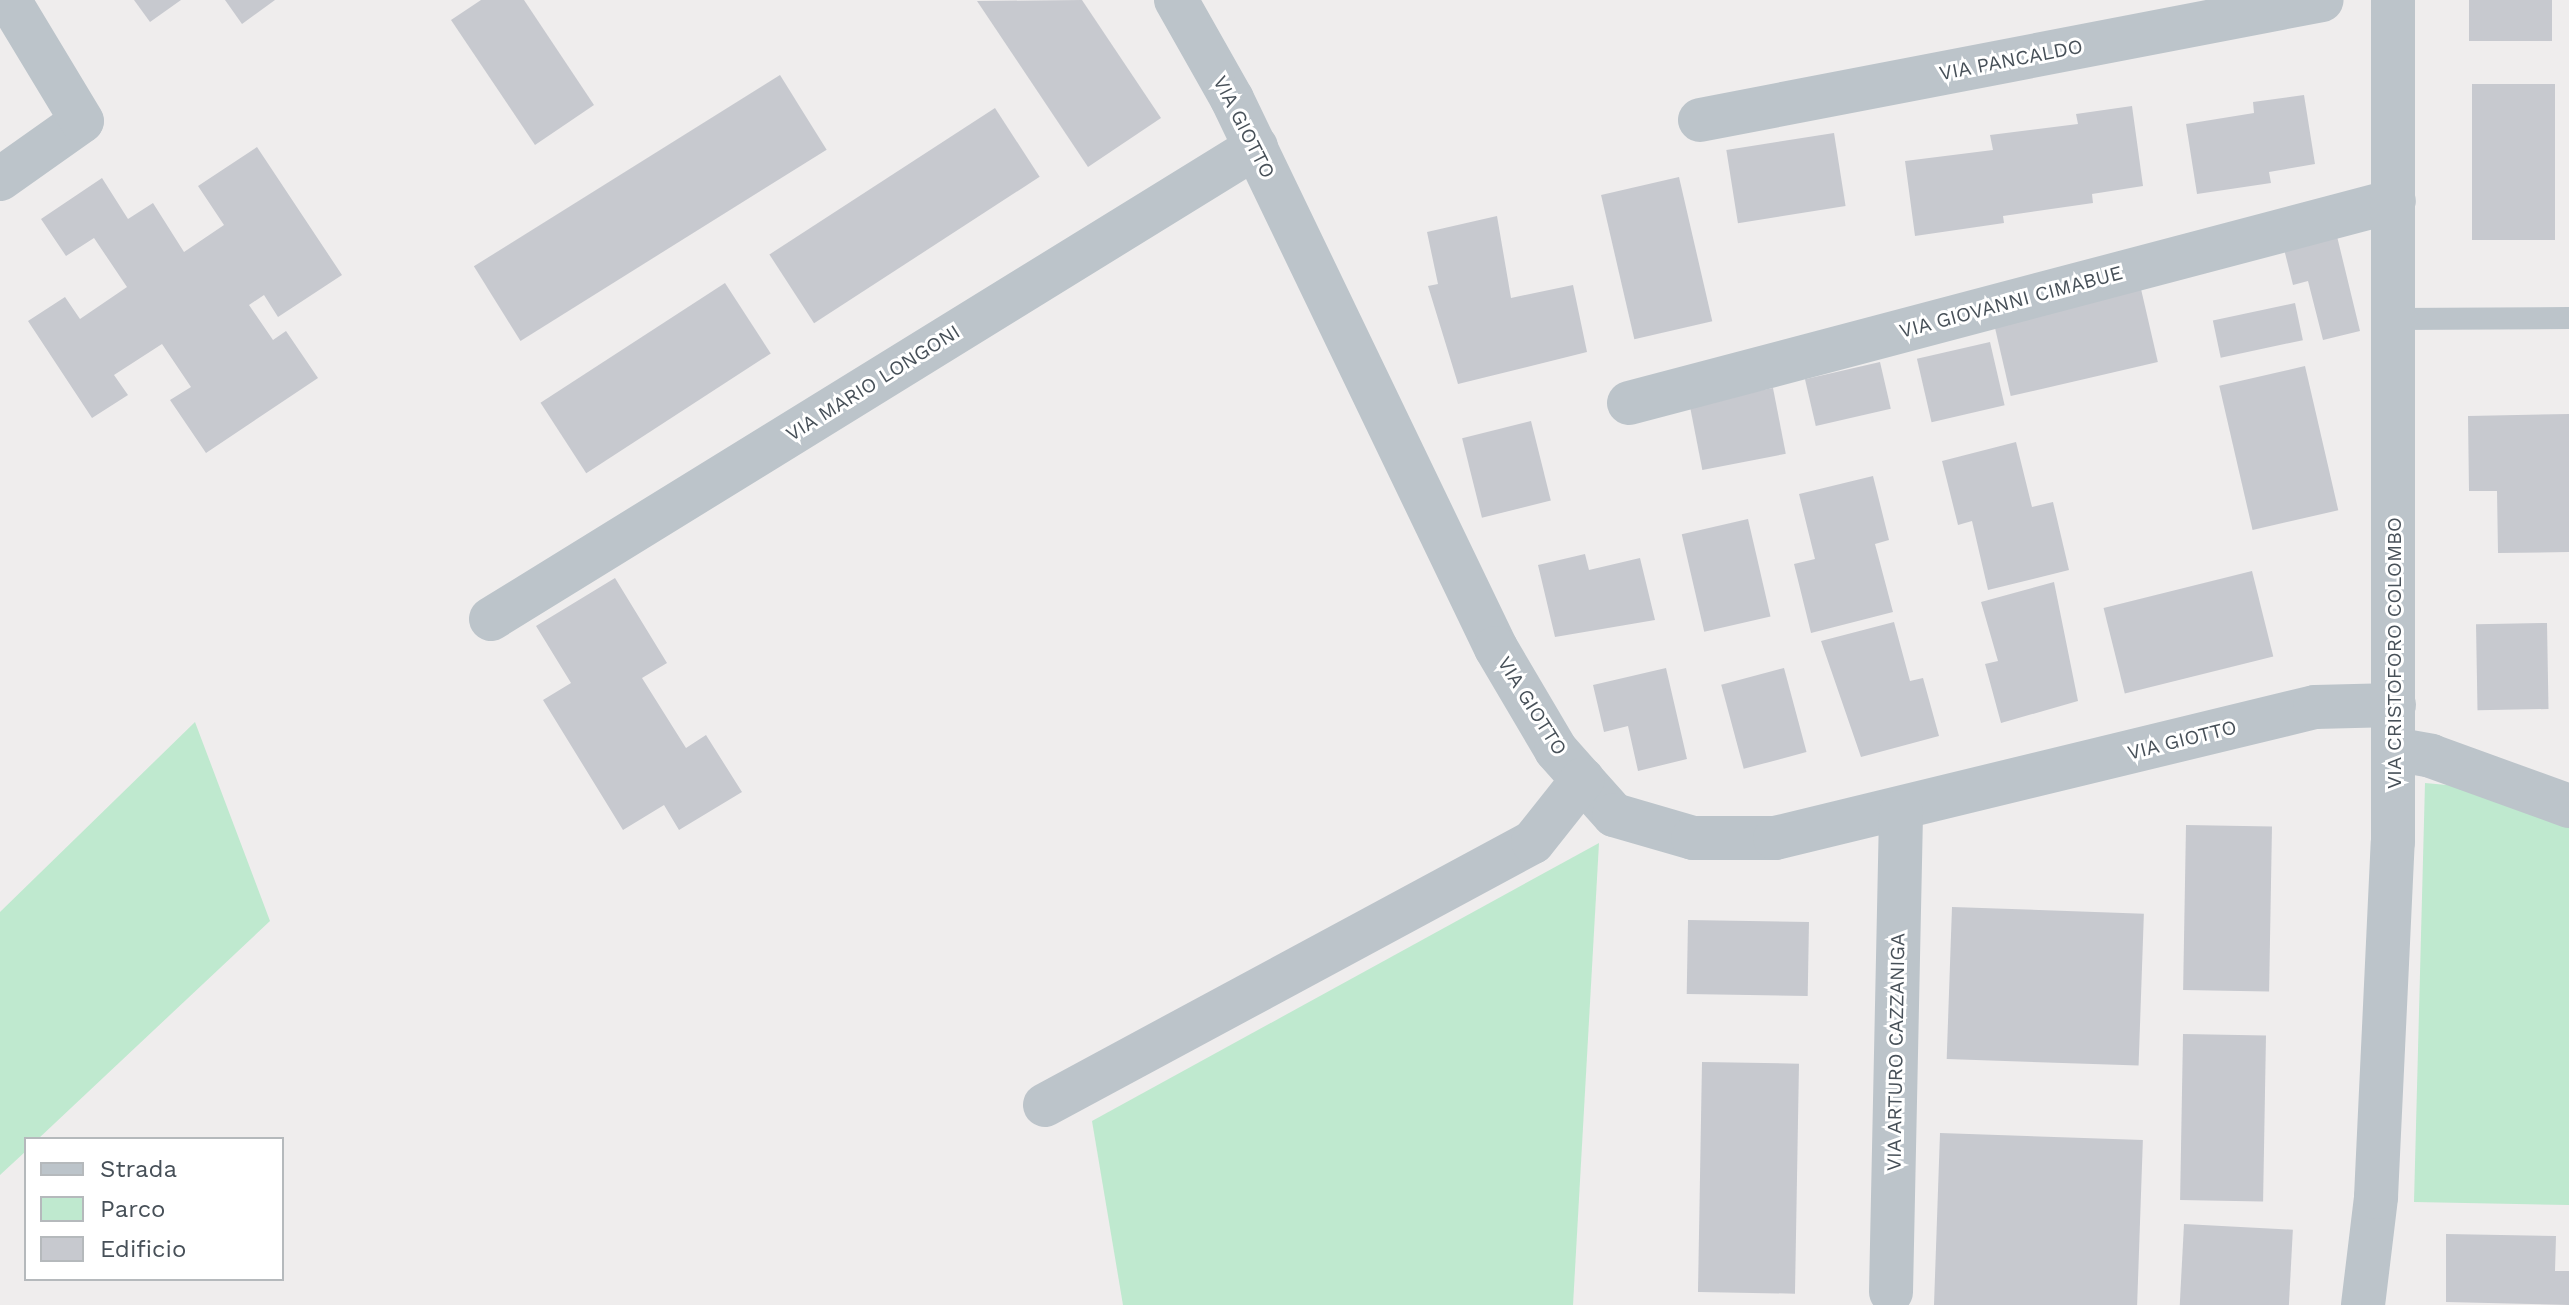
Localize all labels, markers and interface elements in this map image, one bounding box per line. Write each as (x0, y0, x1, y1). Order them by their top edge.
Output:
street label: VIA PANCALDO (1937, 34, 2085, 86)
street label: VIA GIOTTO (1208, 71, 1280, 183)
street label: VIA GIOVANNI CIMABUE (1896, 261, 2126, 343)
street label: VIA MARIO LONGONI (781, 319, 965, 447)
street label: VIA CRISTOFORO COLOMBO (2382, 517, 2406, 789)
street label: VIA GIOTTO (1492, 652, 1572, 760)
street label: VIA GIOTTO (2125, 715, 2239, 765)
street label: VIA ARTURO CAZZANIGA (1882, 932, 1910, 1172)
legend (24, 1137, 284, 1281)
text: Strada (100, 1155, 177, 1183)
text: Parco (100, 1195, 165, 1223)
text: Edificio (100, 1235, 186, 1263)

